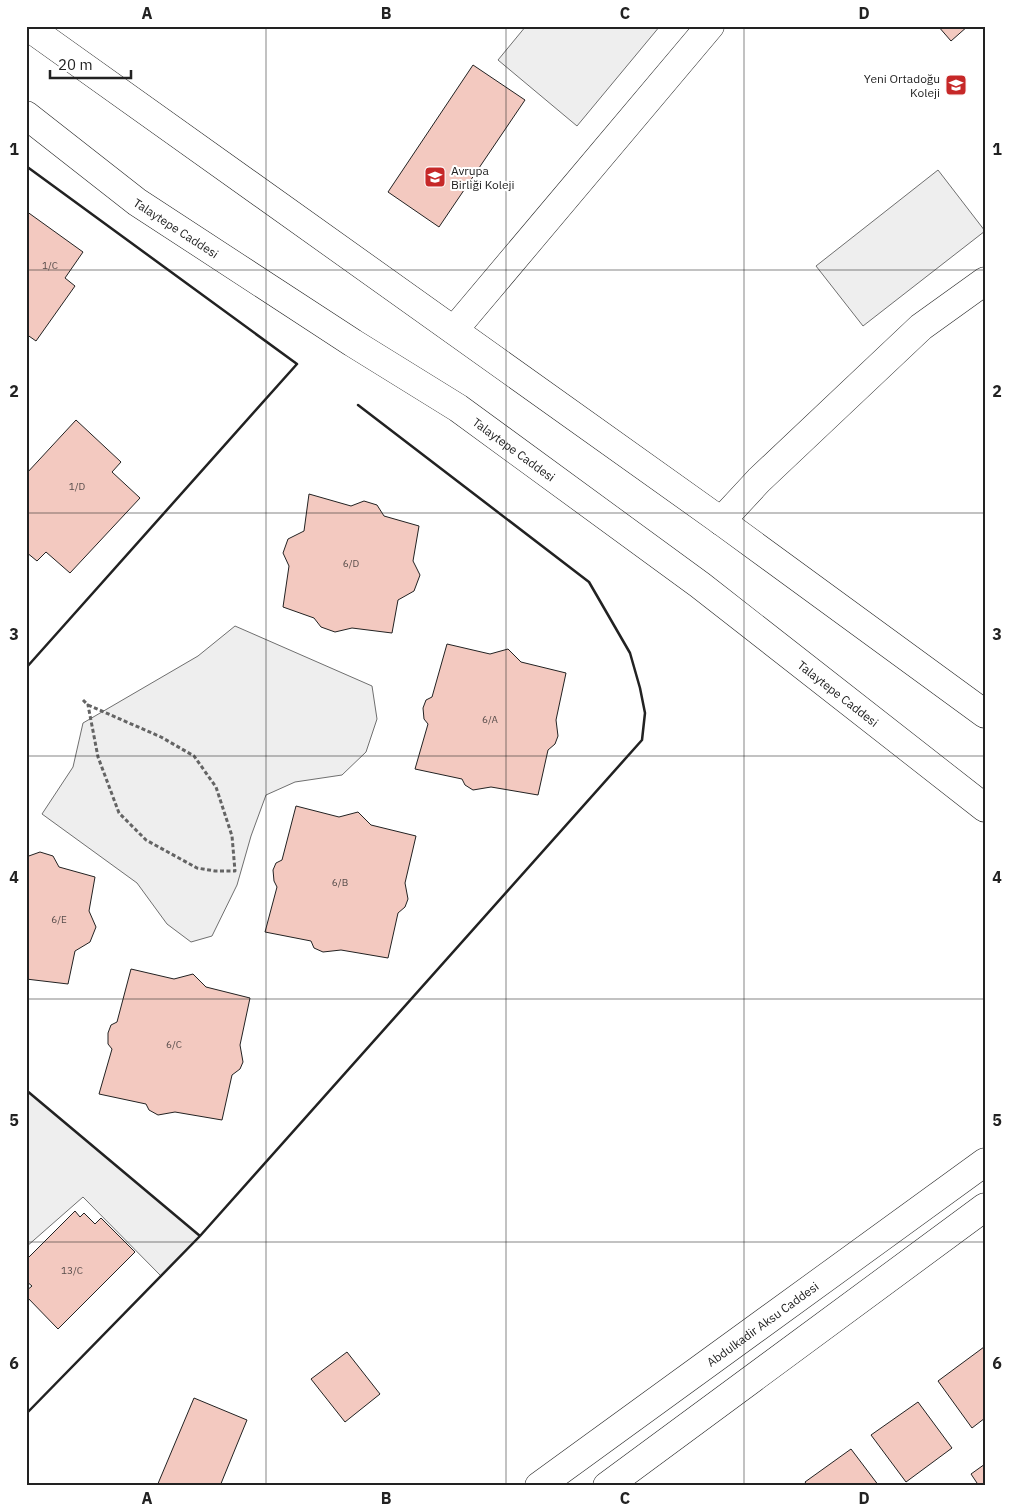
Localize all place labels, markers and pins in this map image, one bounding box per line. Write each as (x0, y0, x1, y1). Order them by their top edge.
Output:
place label: Yeni Ortadoğu Koleji (864, 71, 940, 100)
school or university icon: Yeni Ortadoğu Koleji (944, 73, 968, 97)
place label: Avrupa Birliği Koleji (451, 163, 515, 192)
school or university icon: Avrupa Birliği Koleji (423, 165, 447, 189)

